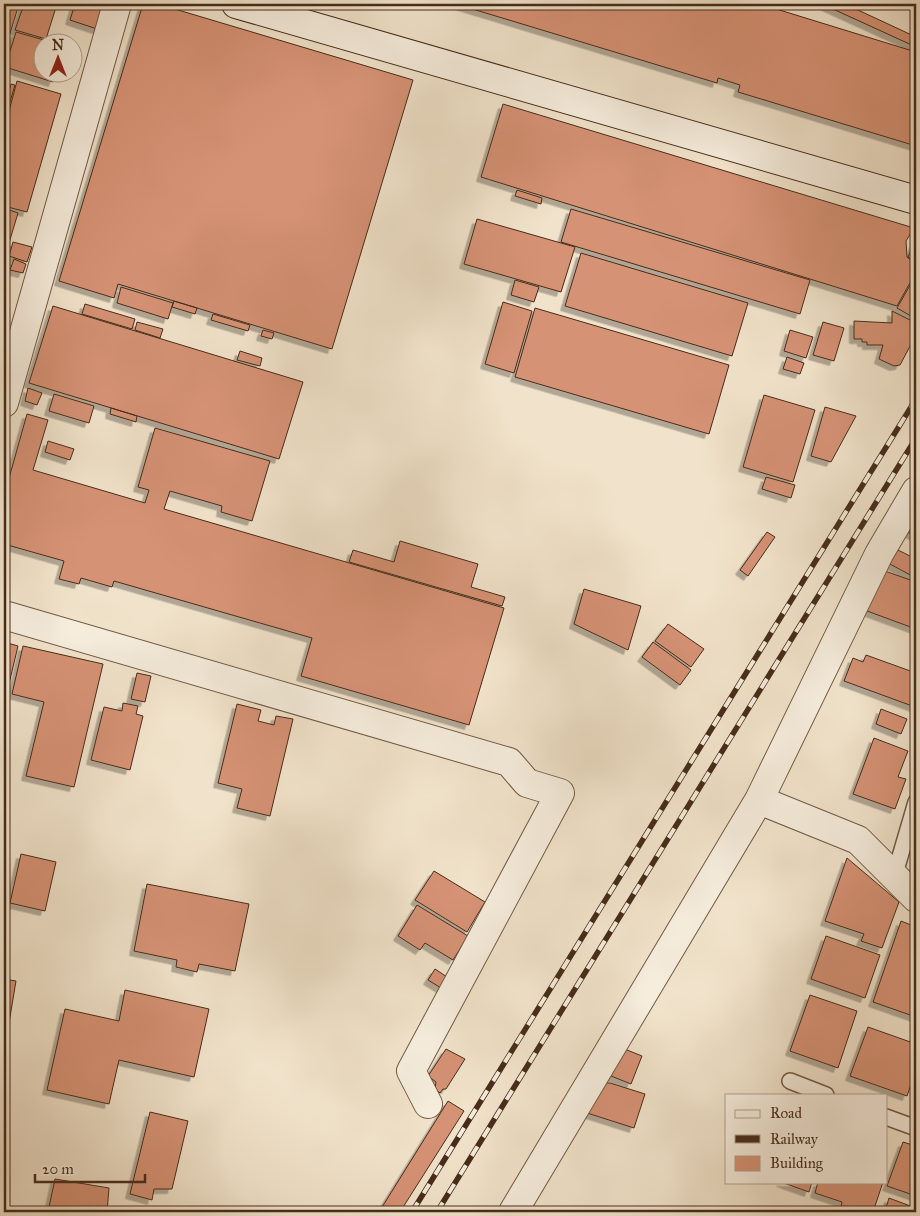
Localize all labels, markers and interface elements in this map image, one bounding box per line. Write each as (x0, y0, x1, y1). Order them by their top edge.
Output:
north arrow (32, 32, 82, 82)
text: N (52, 37, 64, 54)
legend (725, 1094, 888, 1184)
text: Road (770, 1104, 802, 1122)
text: Railway (770, 1130, 819, 1148)
scale bar (35, 1151, 145, 1183)
text: Building (770, 1154, 824, 1172)
text: 20 m (42, 1160, 74, 1178)

